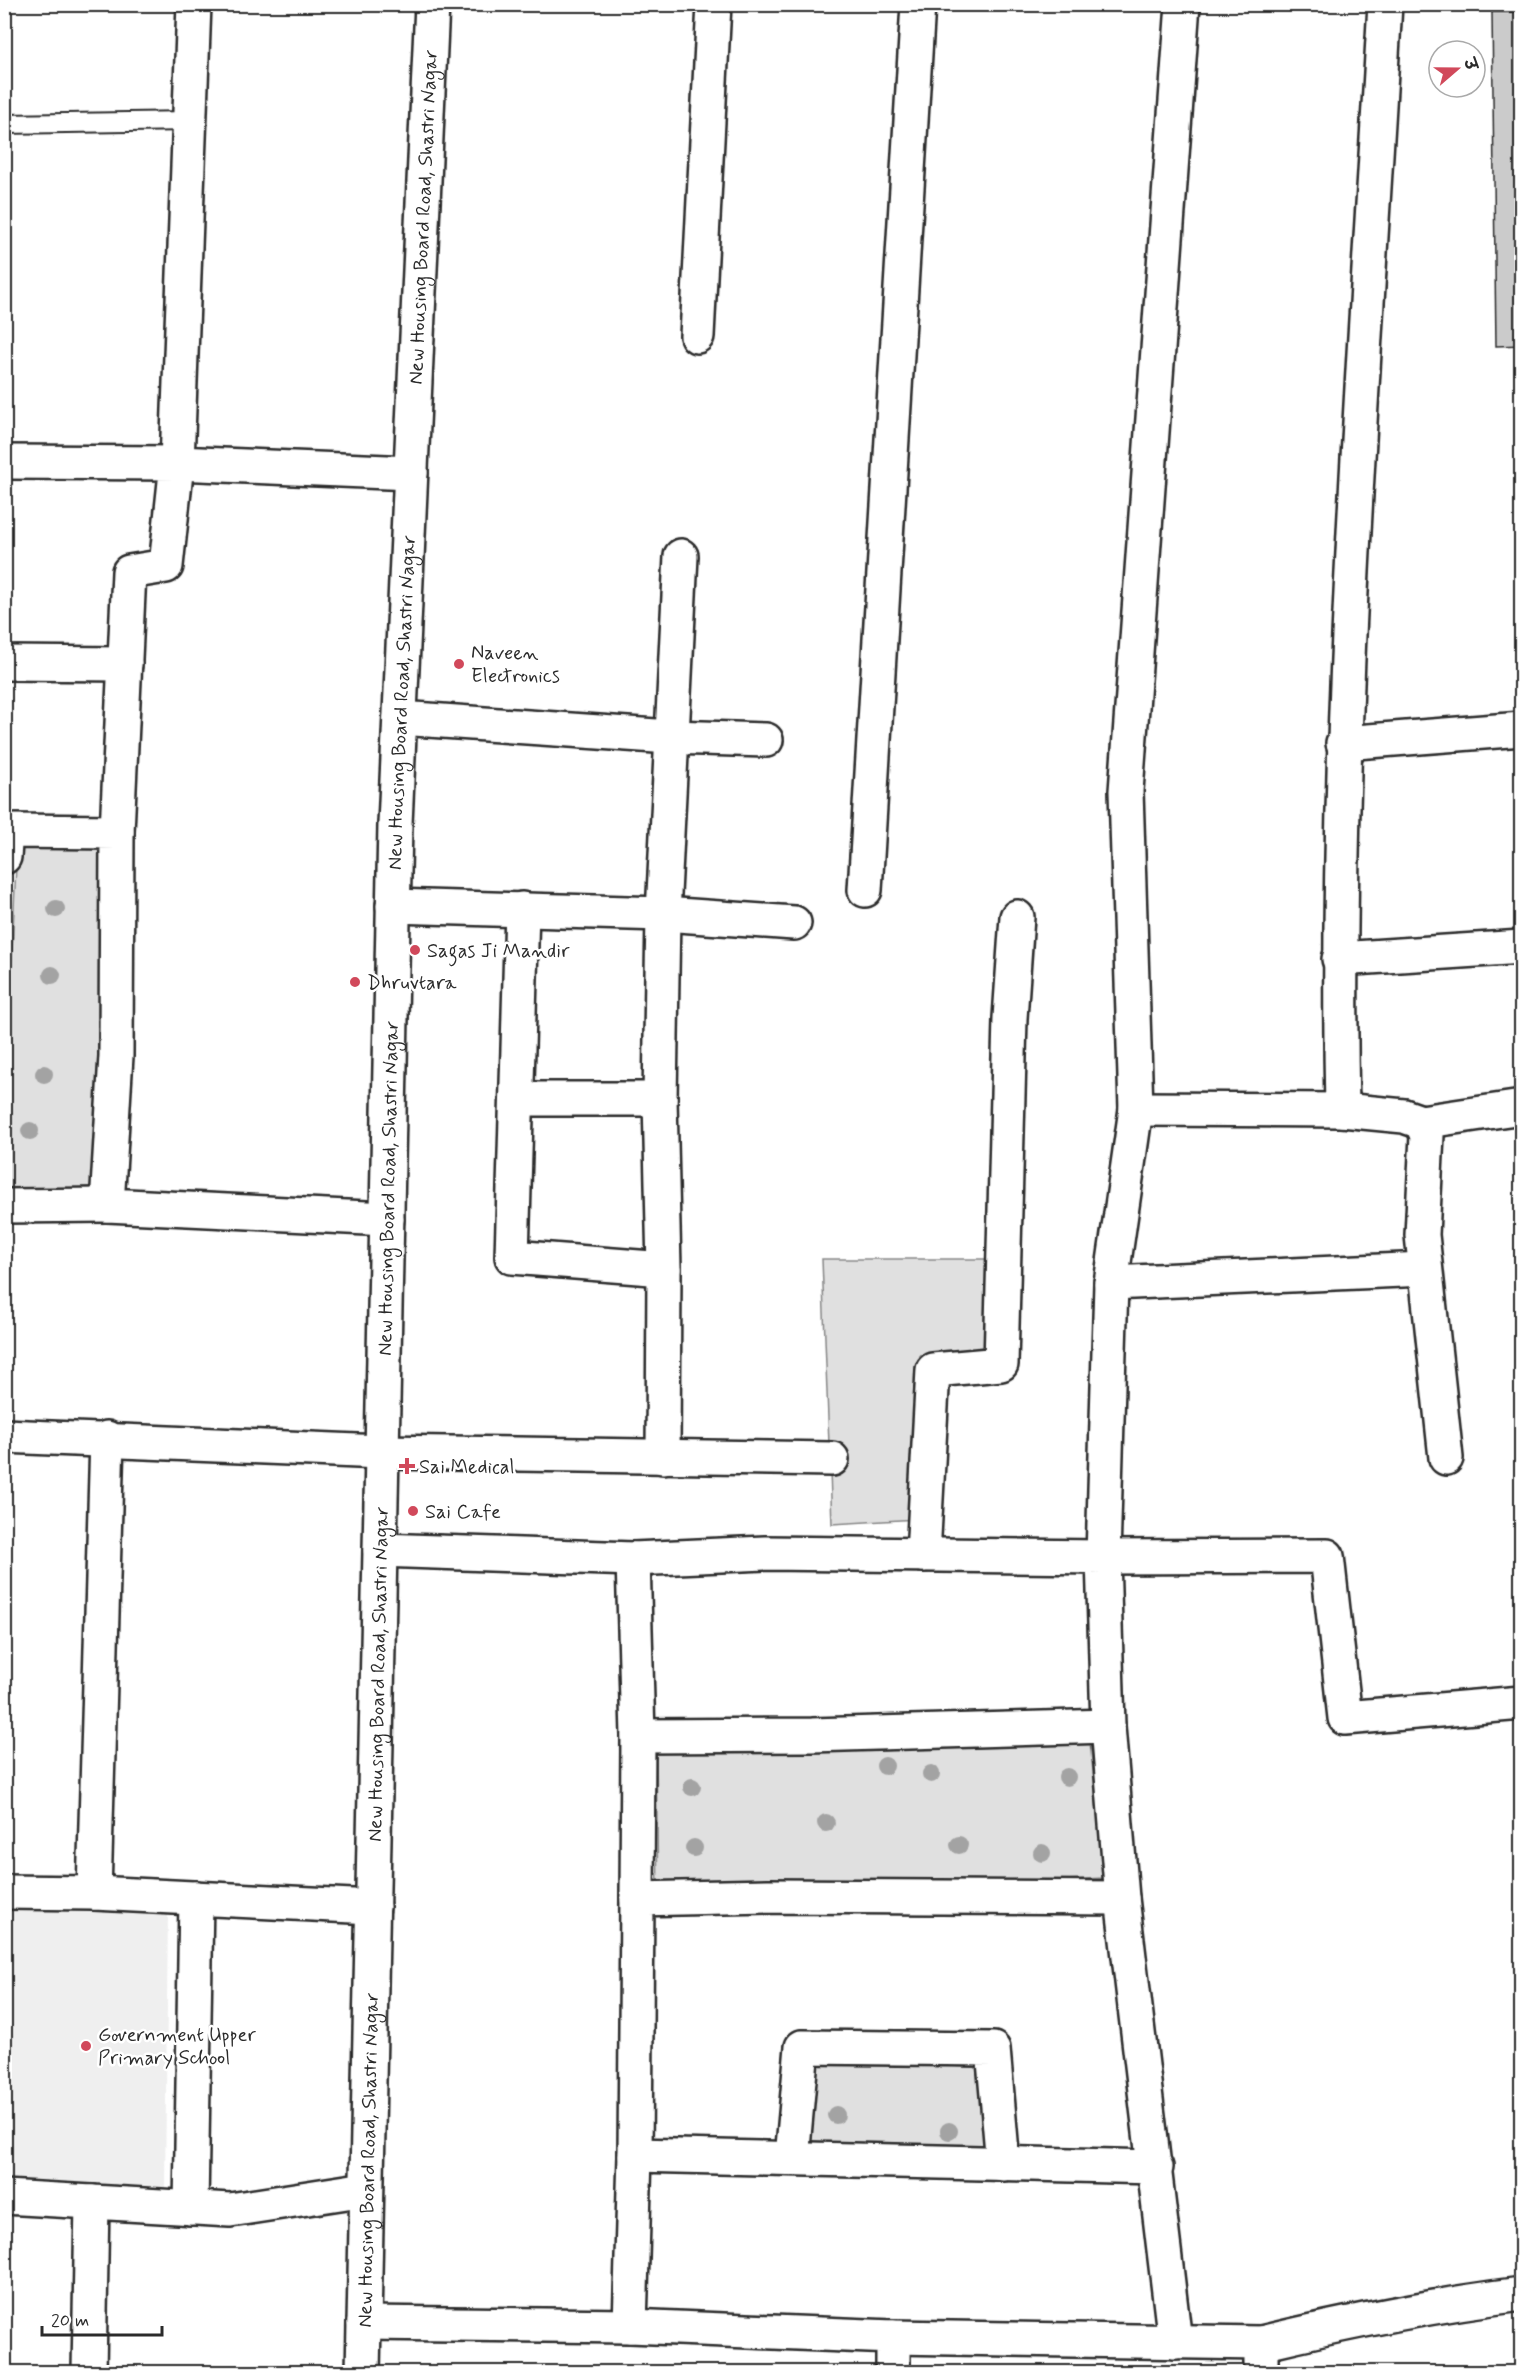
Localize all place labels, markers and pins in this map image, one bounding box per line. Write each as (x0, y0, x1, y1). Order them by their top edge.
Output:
place label: Naveen Electronics (471, 640, 560, 690)
marker: Naveen Electronics (452, 657, 466, 671)
place label: Sagas Ji Mandir (427, 938, 570, 967)
marker: Sagas Ji Mandir (408, 943, 422, 957)
place label: Dhruvtara (367, 970, 457, 997)
marker: Dhruvtara (348, 975, 362, 989)
place label: Sai Medical (419, 1454, 515, 1481)
marker: Sai Medical (400, 1459, 414, 1473)
place label: Sai Cafe (425, 1499, 501, 1526)
marker: Sai Cafe (406, 1504, 420, 1518)
place label: Government Upper Primary School (98, 2022, 256, 2072)
marker: Government Upper Primary School (79, 2039, 93, 2053)

